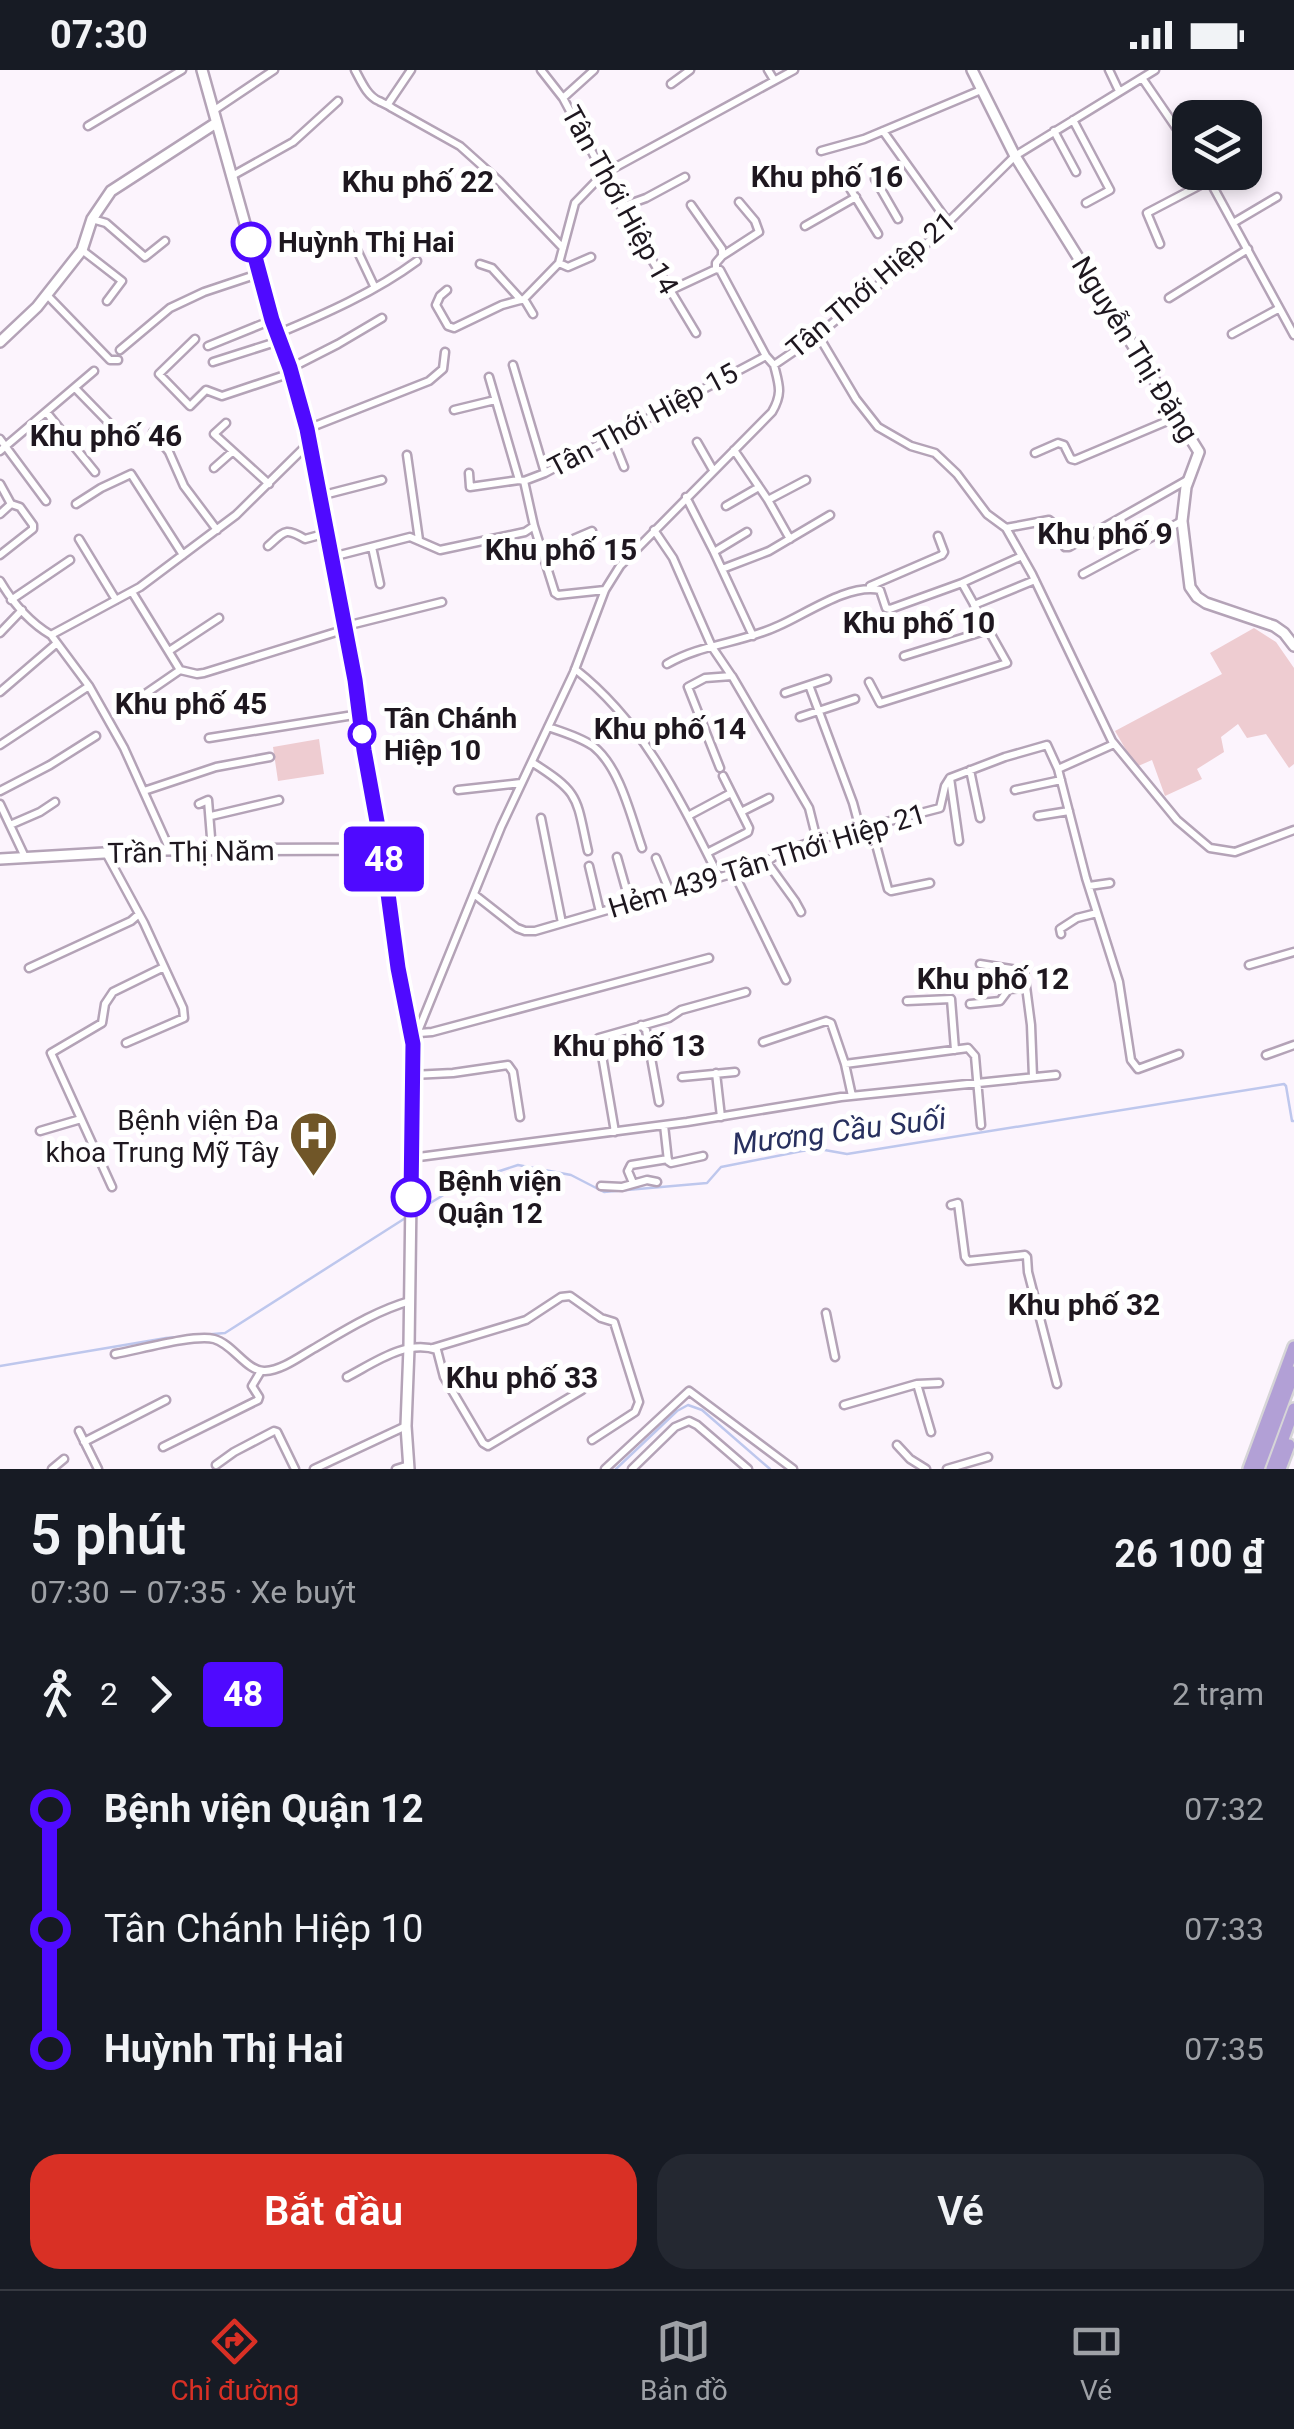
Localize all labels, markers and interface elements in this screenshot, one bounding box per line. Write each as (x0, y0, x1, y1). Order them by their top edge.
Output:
text: 07:30 (50, 13, 148, 57)
street label: Tân Thới Hiệp 14 (555, 100, 685, 300)
map controls (1172, 100, 1262, 190)
button: layers (1172, 100, 1262, 190)
district label: Khu phố 16 (751, 159, 903, 194)
district label: Khu phố 22 (342, 164, 494, 199)
street label: Tân Thới Hiệp 21 (780, 205, 962, 365)
marker: Huỳnh Thị Hai (232, 223, 270, 261)
place label: Huỳnh Thị Hai (278, 226, 455, 259)
street label: Nguyễn Thị Đặng (1065, 250, 1205, 448)
street label: Tân Thới Hiệp 15 (543, 356, 743, 484)
district label: Khu phố 46 (30, 418, 182, 453)
district label: Khu phố 9 (1037, 516, 1173, 551)
district label: Khu phố 15 (485, 532, 637, 567)
district label: Khu phố 10 (843, 605, 995, 640)
district label: Khu phố 45 (115, 686, 267, 721)
place label: Tân Chánh Hiệp 10 (384, 702, 517, 767)
district label: Khu phố 14 (594, 711, 746, 746)
marker: Tân Chánh Hiệp 10 (349, 721, 375, 747)
street label: Hẻm 439 Tân Thới Hiệp 21 (604, 797, 930, 925)
line badge: 48 (339, 826, 429, 892)
street label: Trần Thị Năm (107, 834, 275, 870)
text: 48 (364, 839, 404, 880)
district label: Khu phố 12 (917, 961, 1069, 996)
district label: Khu phố 13 (553, 1028, 705, 1063)
water label: Mương Cầu Suối (730, 1100, 949, 1161)
place label: Bệnh viện Đa khoa Trung Mỹ Tây (46, 1104, 279, 1169)
hospital icon: Bệnh viện Đa khoa Trung Mỹ Tây (288, 1110, 340, 1178)
place label: Bệnh viện Quận 12 (438, 1165, 562, 1230)
marker: Bệnh viện Quận 12 (392, 1178, 430, 1216)
district label: Khu phố 32 (1008, 1287, 1160, 1322)
district label: Khu phố 33 (446, 1360, 598, 1395)
text: 5 phút (30, 1503, 186, 1567)
text: 26 100 ₫ (1114, 1532, 1264, 1576)
text: 07:30 – 07:35 · Xe buýt (30, 1573, 356, 1611)
icon: walk (30, 1667, 85, 1722)
icon: forward (133, 1667, 188, 1722)
text: 48 (223, 1674, 263, 1715)
text: 2 (100, 1675, 118, 1713)
text: 2 trạm (1172, 1675, 1264, 1713)
text: Bệnh viện Quận 12 (104, 1787, 424, 1831)
text: 07:32 (1184, 1790, 1264, 1828)
text: Tân Chánh Hiệp 10 (104, 1907, 423, 1951)
text: 07:33 (1184, 1910, 1264, 1948)
text: Huỳnh Thị Hai (104, 2027, 344, 2071)
text: 07:35 (1184, 2030, 1264, 2068)
button: Bắt đầu (30, 2154, 637, 2269)
button: Vé (657, 2154, 1264, 2269)
tab: Chỉ đường (170, 2314, 299, 2407)
tab: Bản đồ (640, 2314, 728, 2407)
tab: Vé (1069, 2314, 1124, 2407)

